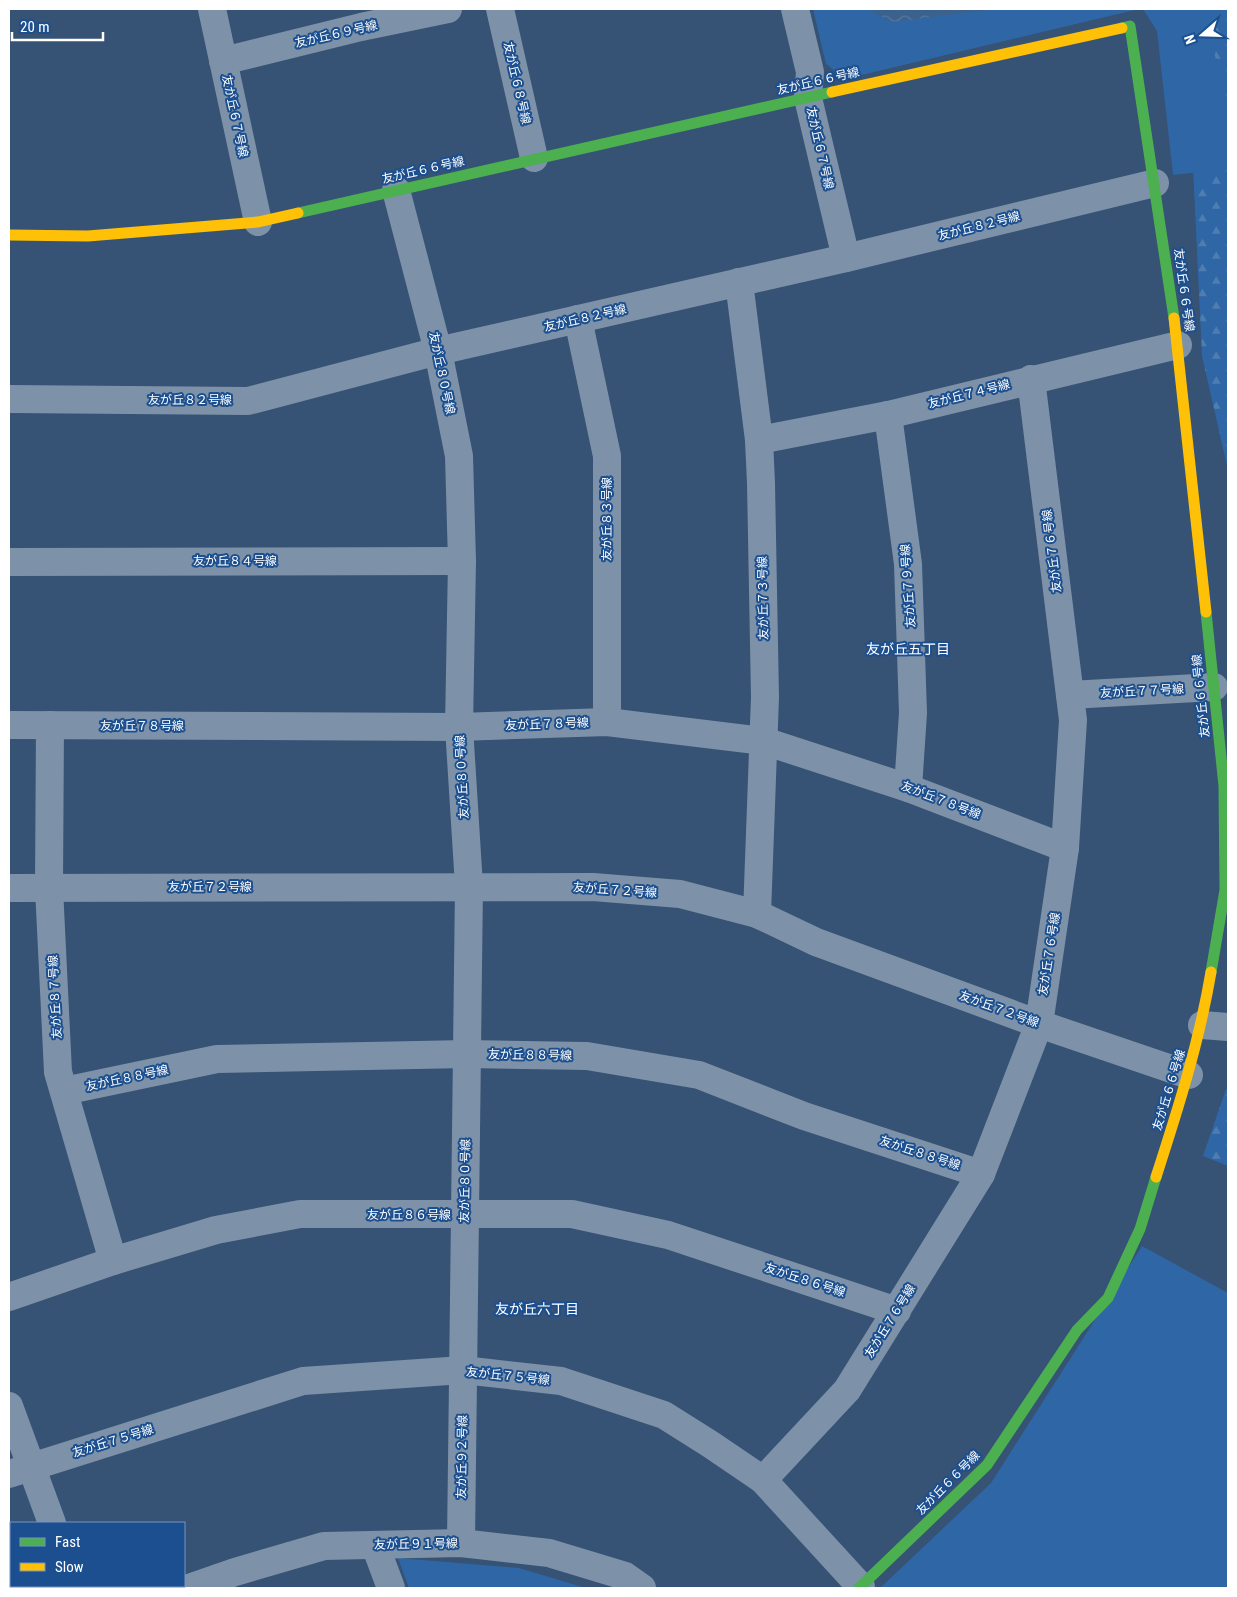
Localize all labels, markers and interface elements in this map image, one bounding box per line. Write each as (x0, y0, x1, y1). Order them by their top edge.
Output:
scale bar (12, 10, 104, 42)
north arrow (1177, 10, 1227, 60)
text: 20 m (20, 18, 50, 36)
street label: 友が丘６９号線 (293, 18, 379, 50)
text: N (1181, 33, 1199, 46)
street label: 友が丘６８号線 (501, 40, 533, 126)
street label: 友が丘６６号線 (775, 65, 861, 97)
street label: 友が丘６７号線 (219, 73, 251, 159)
street label: 友が丘６７号線 (804, 105, 836, 191)
street label: 友が丘６６号線 (380, 154, 466, 186)
street label: 友が丘８２号線 (937, 209, 1021, 243)
street label: 友が丘６６号線 (1171, 247, 1197, 333)
street label: 友が丘８２号線 (542, 302, 628, 334)
street label: 友が丘８０号線 (426, 330, 458, 416)
street label: 友が丘７４号線 (927, 377, 1011, 411)
street label: 友が丘８２号線 (148, 393, 232, 407)
street label: 友が丘８３号線 (600, 477, 614, 561)
street label: 友が丘７６号線 (1040, 508, 1064, 594)
street label: 友が丘７９号線 (898, 544, 918, 628)
street label: 友が丘８４号線 (193, 554, 277, 568)
street label: 友が丘７３号線 (755, 556, 771, 640)
district label: 友が丘五丁目 (866, 641, 950, 657)
street label: 友が丘６６号線 (1190, 653, 1212, 739)
street label: 友が丘７７号線 (1100, 682, 1184, 700)
street label: 友が丘７８号線 (505, 716, 589, 732)
street label: 友が丘７８号線 (100, 719, 184, 733)
street label: 友が丘８０号線 (453, 735, 471, 819)
street label: 友が丘７８号線 (899, 778, 983, 822)
street label: 友が丘７２号線 (168, 880, 252, 894)
street label: 友が丘７２号線 (573, 880, 657, 900)
street label: 友が丘７６号線 (1036, 911, 1062, 997)
street label: 友が丘８７号線 (46, 955, 64, 1039)
street label: 友が丘７２号線 (957, 988, 1041, 1030)
street label: 友が丘８８号線 (488, 1047, 572, 1063)
street label: 友が丘６６号線 (1150, 1048, 1188, 1132)
street label: 友が丘８８号線 (84, 1062, 170, 1094)
street label: 友が丘８８号線 (878, 1133, 962, 1173)
street label: 友が丘８０号線 (457, 1139, 473, 1223)
street label: 友が丘８６号線 (367, 1208, 451, 1222)
street label: 友が丘８６号線 (763, 1260, 847, 1300)
street label: 友が丘７６号線 (862, 1282, 918, 1360)
district label: 友が丘六丁目 (495, 1301, 579, 1317)
street label: 友が丘７５号線 (465, 1365, 551, 1387)
street label: 友が丘９２号線 (454, 1415, 470, 1499)
street label: 友が丘７５号線 (71, 1422, 155, 1460)
street label: 友が丘６６号線 (913, 1448, 983, 1518)
legend (10, 1522, 185, 1587)
text: Fast (55, 1533, 80, 1551)
street label: 友が丘９１号線 (374, 1536, 458, 1552)
text: Slow (55, 1558, 84, 1576)

